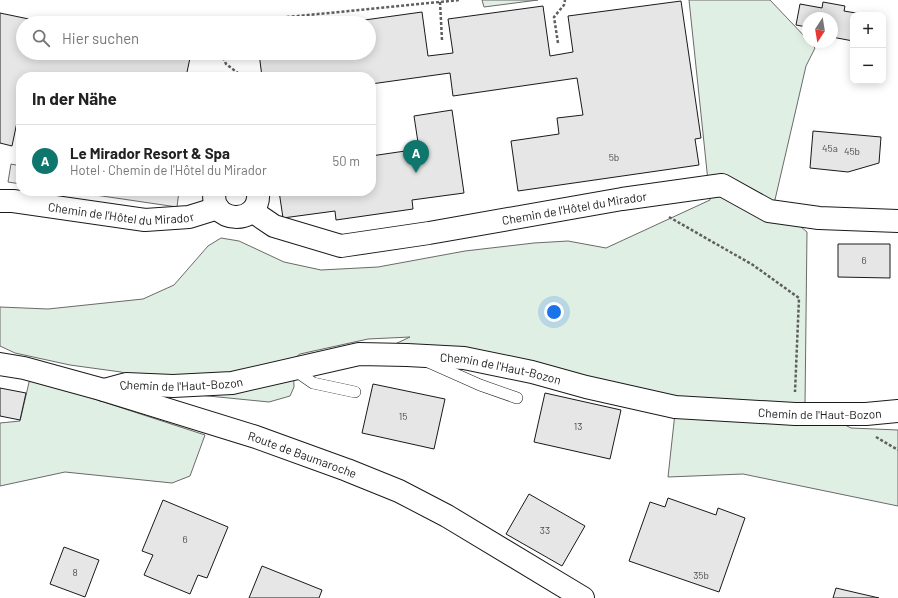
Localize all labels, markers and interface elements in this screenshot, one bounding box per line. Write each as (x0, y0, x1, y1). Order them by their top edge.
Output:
north arrow (802, 12, 838, 48)
map controls (850, 12, 886, 84)
button: + (850, 12, 886, 48)
search box (16, 16, 376, 60)
icon: search (30, 27, 52, 49)
text: Hier suchen (62, 29, 139, 47)
button: − (850, 48, 886, 84)
text: In der Nähe (32, 88, 117, 108)
pin: A (403, 140, 429, 173)
house number: 45a (822, 142, 838, 154)
text: Le Mirador Resort & Spa (70, 144, 230, 162)
house number: 45b (844, 145, 860, 157)
house number: 5b (609, 151, 619, 163)
text: A (41, 153, 49, 169)
text: 50 m (333, 153, 360, 169)
text: Hotel · Chemin de l'Hôtel du Mirador (70, 162, 267, 178)
street label: Chemin de l'Hôtel du Mirador (501, 189, 648, 227)
street label: Chemin de l'Hôtel du Mirador (47, 199, 196, 227)
house number: 6 (861, 254, 867, 266)
your location (544, 302, 564, 322)
street label: Chemin de l'Haut-Bozon (440, 350, 563, 387)
street label: Chemin de l'Haut-Bozon (118, 374, 244, 393)
street label: Chemin de l'Haut-Bozon (758, 405, 882, 421)
house number: 15 (399, 410, 407, 422)
house number: 13 (574, 420, 582, 432)
street label: Route de Baumaroche (247, 428, 359, 480)
house number: 33 (540, 524, 550, 536)
house number: 6 (182, 533, 188, 545)
house number: 8 (72, 566, 78, 578)
house number: 35b (693, 569, 709, 581)

